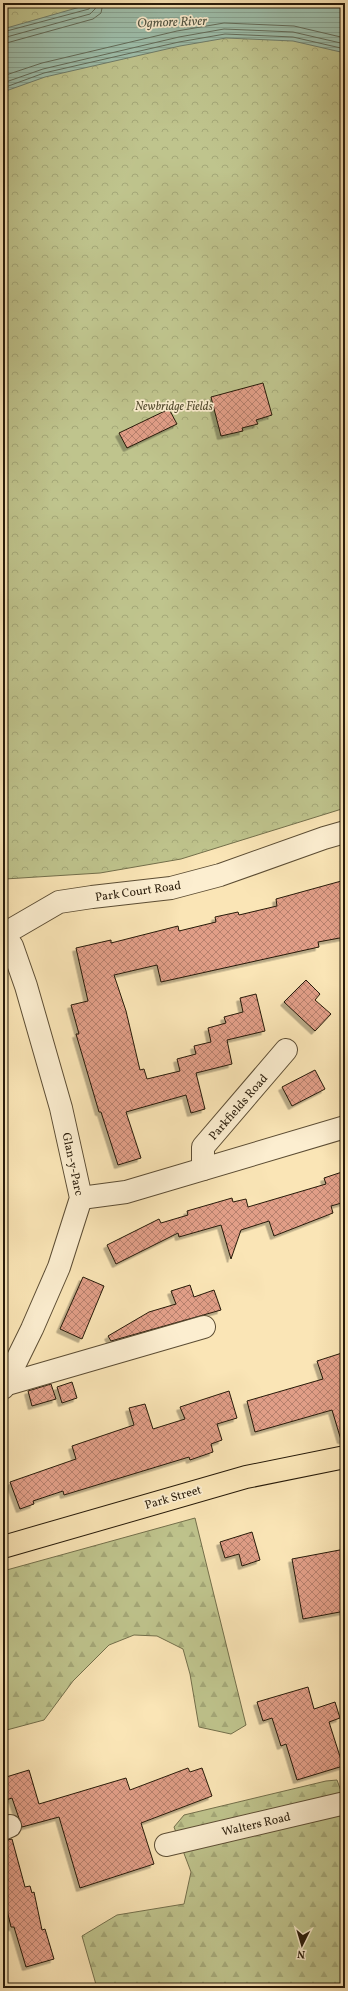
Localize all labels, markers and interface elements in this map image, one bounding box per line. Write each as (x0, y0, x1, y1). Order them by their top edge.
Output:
water label: Ogmore River (137, 13, 207, 33)
park label: Newbridge Fields (135, 399, 213, 415)
street label: Park Court Road (94, 878, 182, 906)
street label: Parkfields Road (206, 1071, 272, 1144)
street label: Glan-y-Parc (58, 1131, 87, 1197)
street label: Park Street (143, 1482, 204, 1514)
street label: Walters Road (220, 1809, 292, 1841)
north arrow (282, 1925, 322, 1965)
text: N (297, 1946, 306, 1961)

